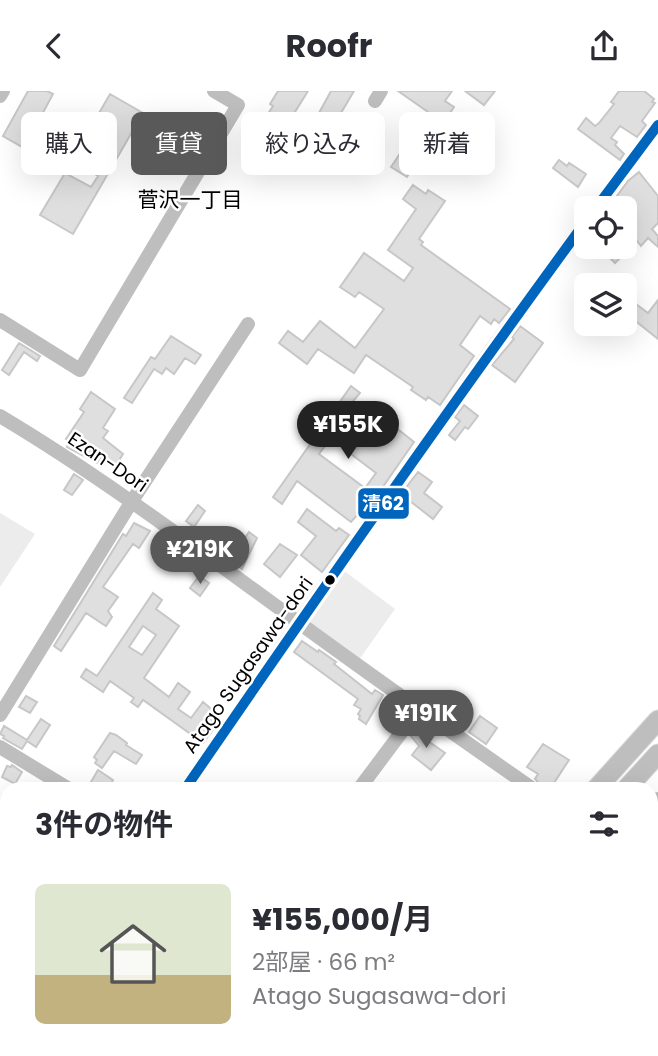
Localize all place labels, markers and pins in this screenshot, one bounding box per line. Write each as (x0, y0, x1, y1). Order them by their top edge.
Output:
pin: ¥155K (299, 401, 397, 461)
pin: ¥219K (151, 526, 249, 586)
unlabelled marker (323, 573, 337, 587)
pin: ¥191K (377, 691, 475, 750)

